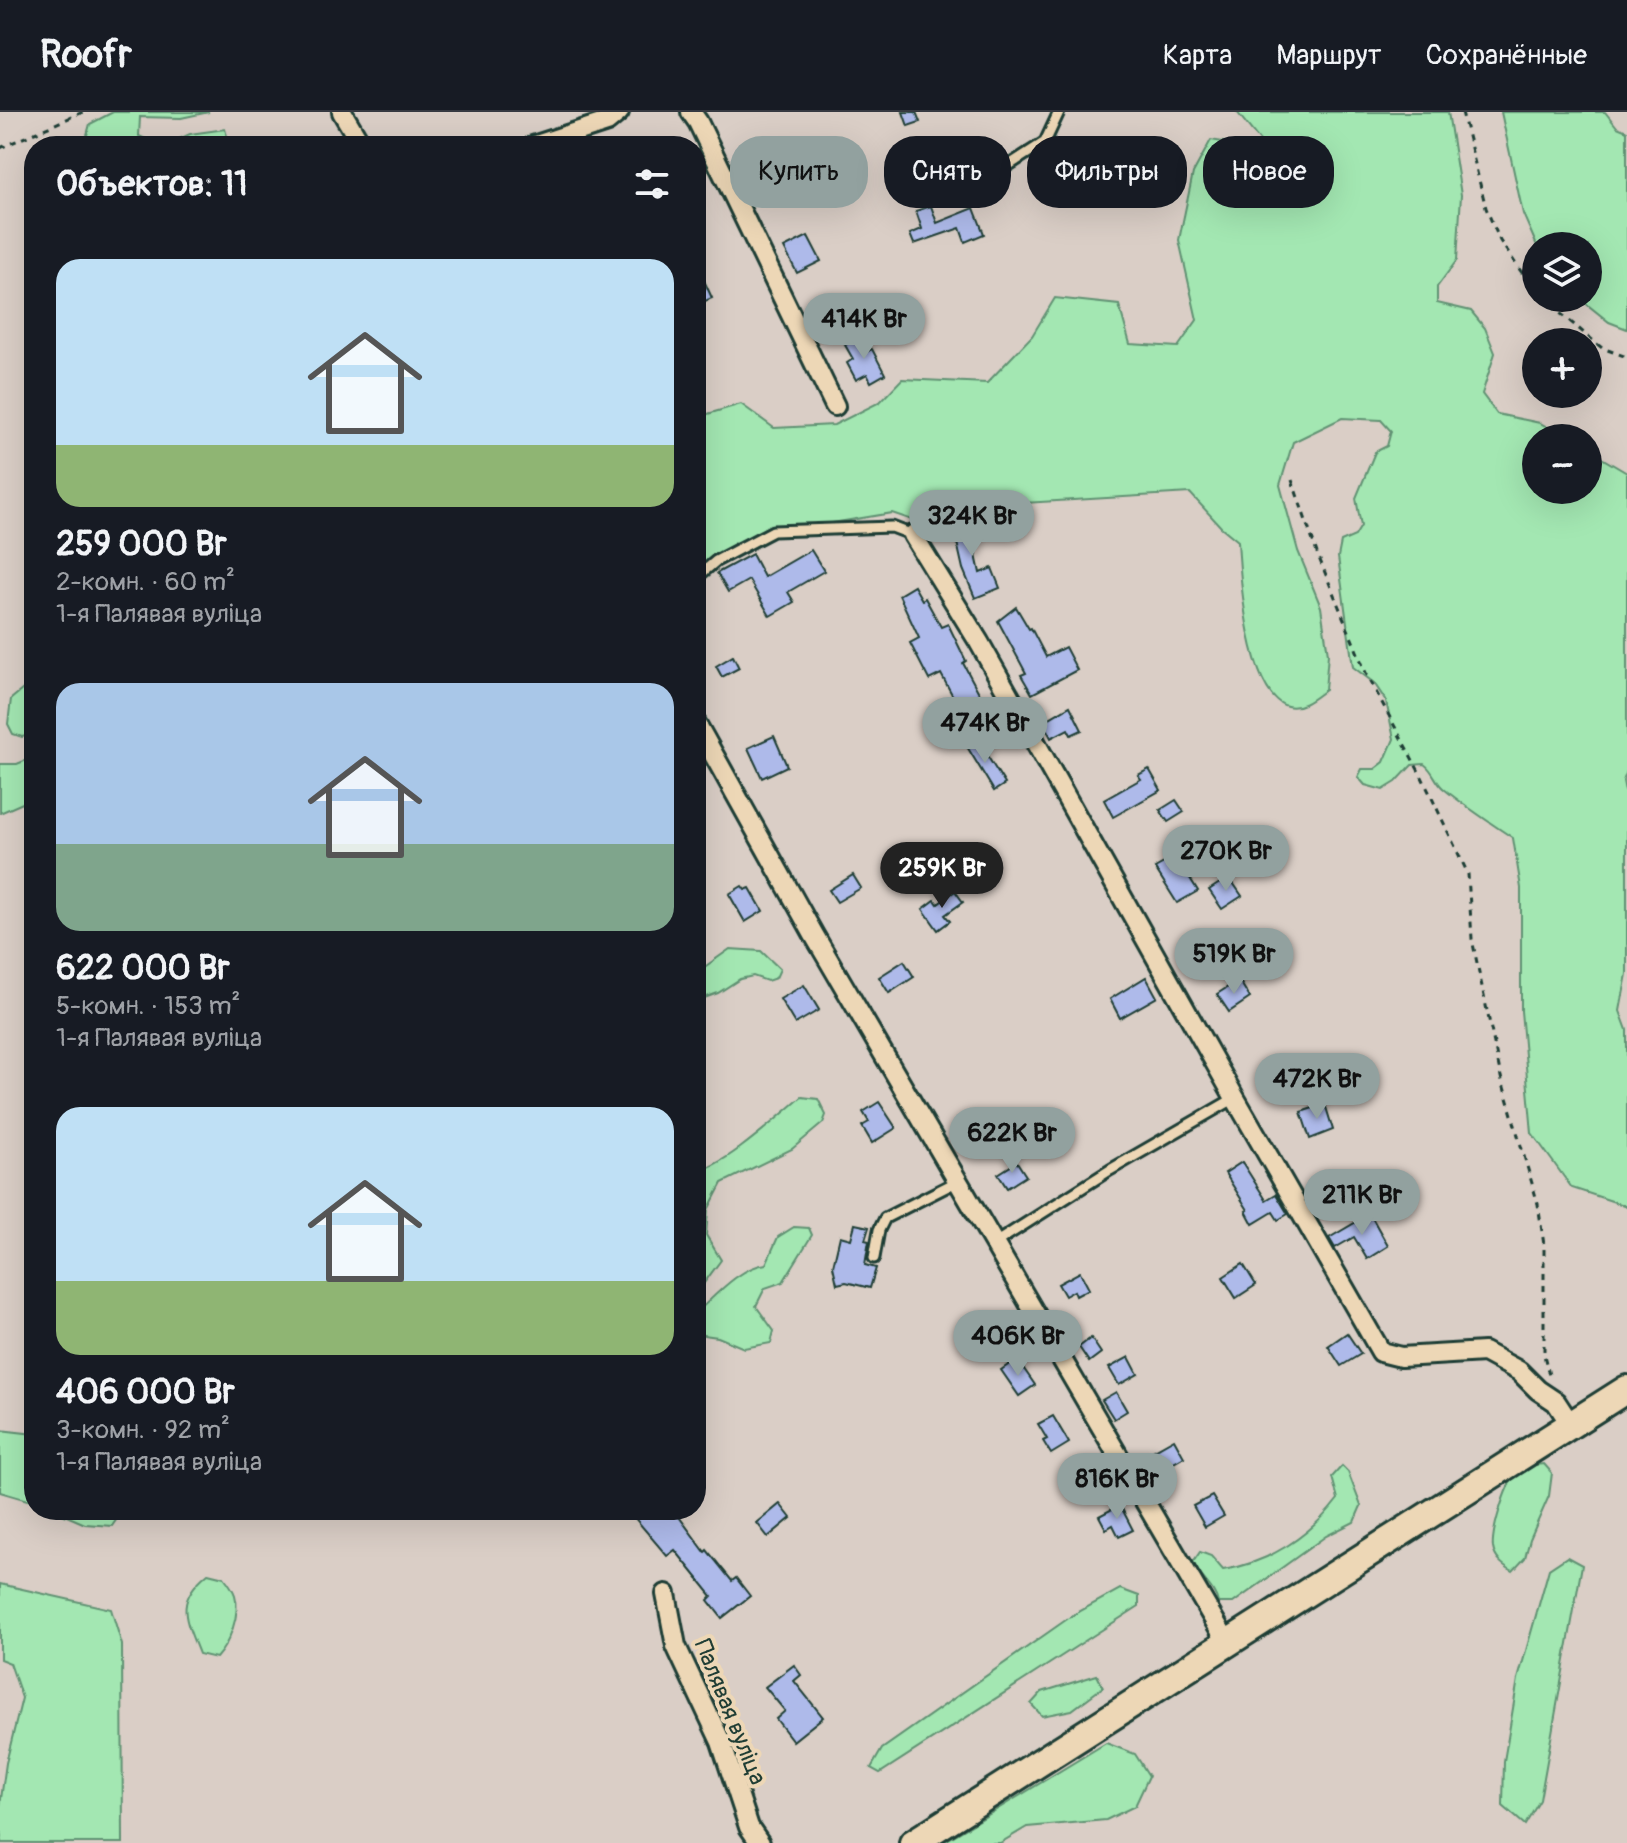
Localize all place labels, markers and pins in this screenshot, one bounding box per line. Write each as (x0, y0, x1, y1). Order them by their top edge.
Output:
pin: 414K Br (790, 293, 938, 361)
pin: 324K Br (898, 490, 1046, 558)
pin: 474K Br (911, 697, 1059, 765)
pin: 270K Br (1152, 825, 1300, 893)
pin: 259K Br (868, 842, 1016, 910)
pin: 519K Br (1160, 928, 1308, 996)
pin: 472K Br (1243, 1053, 1391, 1121)
pin: 622K Br (938, 1107, 1086, 1175)
pin: 211K Br (1288, 1169, 1436, 1237)
pin: 406K Br (944, 1310, 1092, 1378)
pin: 816K Br (1043, 1453, 1191, 1521)

